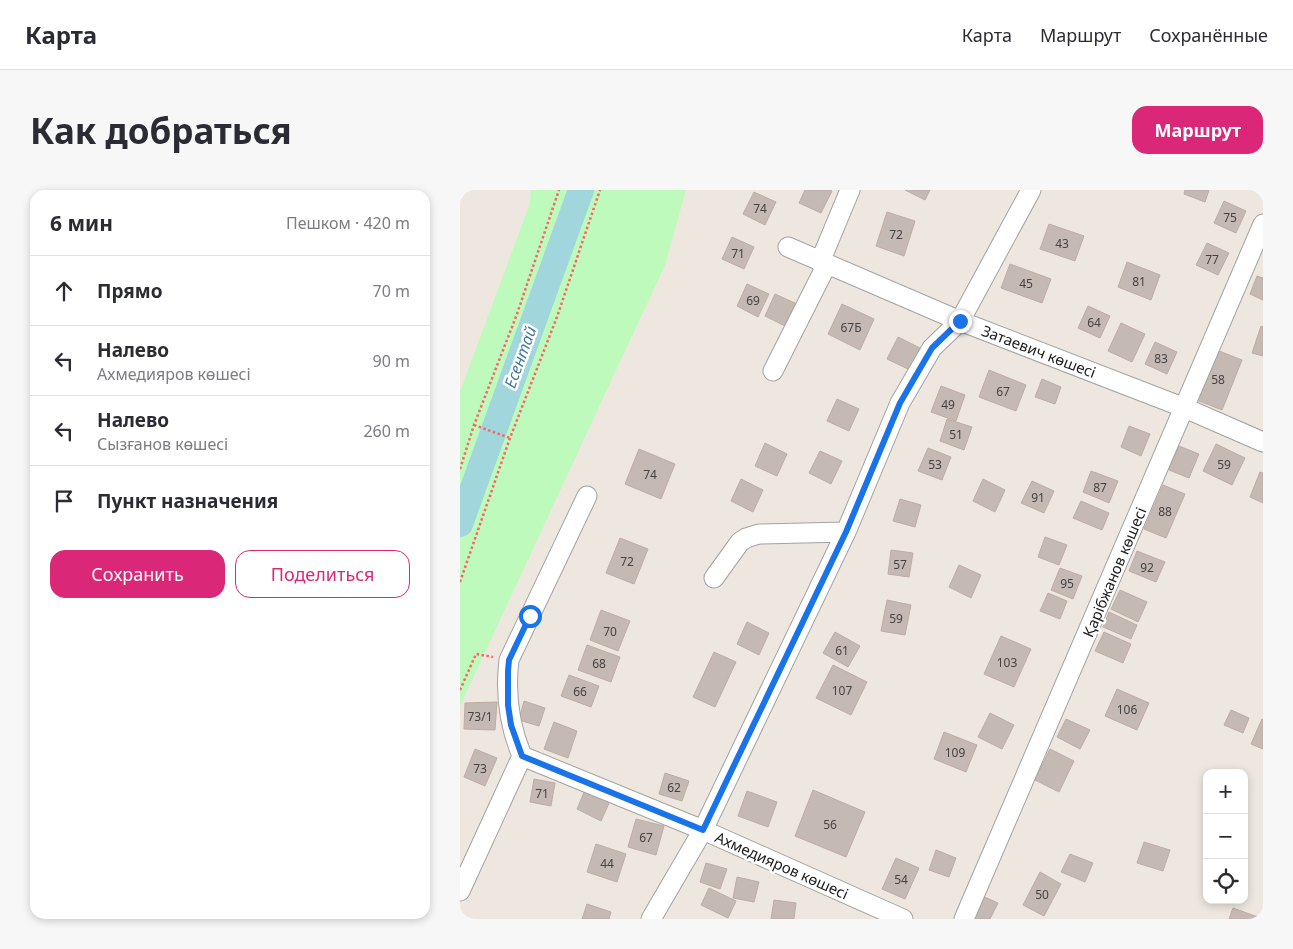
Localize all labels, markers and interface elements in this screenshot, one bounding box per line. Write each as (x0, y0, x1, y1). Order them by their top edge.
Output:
text: Карта (25, 18, 97, 51)
text: Карта (962, 23, 1012, 47)
text: Маршрут (1040, 23, 1121, 47)
text: Сохранённые (1149, 23, 1268, 47)
button: Маршрут (1132, 106, 1263, 154)
text: Как добраться (30, 107, 292, 154)
house number: 74 (753, 200, 767, 217)
text: 6 мин (50, 209, 113, 237)
house number: 75 (1223, 209, 1237, 226)
text: Пешком · 420 m (286, 212, 410, 234)
house number: 72 (889, 226, 903, 243)
house number: 43 (1055, 235, 1069, 252)
house number: 71 (731, 245, 745, 262)
house number: 77 (1205, 251, 1219, 268)
house number: 81 (1132, 273, 1146, 290)
house number: 45 (1019, 275, 1033, 292)
icon: ahead (50, 277, 78, 305)
text: Прямо (97, 278, 163, 304)
text: 70 m (373, 280, 410, 302)
house number: 69 (746, 292, 760, 309)
route end (949, 310, 972, 333)
house number: 64 (1087, 314, 1101, 331)
house number: 67Б (840, 319, 862, 336)
street label: Затаевич көшесі (979, 320, 1099, 382)
water label: Есентай (499, 323, 541, 391)
text: Налево (97, 337, 169, 363)
icon: left (50, 347, 78, 375)
text: 90 m (373, 350, 410, 372)
house number: 83 (1154, 350, 1168, 367)
text: Ахмедияров көшесі (97, 363, 251, 385)
house number: 58 (1211, 371, 1225, 388)
house number: 67 (996, 383, 1010, 400)
house number: 49 (941, 396, 955, 413)
text: Налево (97, 407, 169, 433)
icon: left (50, 417, 78, 445)
text: 260 m (363, 420, 410, 442)
house number: 51 (949, 426, 963, 443)
text: Сызғанов көшесі (97, 433, 228, 455)
house number: 53 (928, 456, 942, 473)
house number: 59 (1217, 456, 1231, 473)
house number: 74 (643, 466, 657, 483)
house number: 87 (1093, 479, 1107, 496)
icon: arrive (50, 487, 78, 515)
text: Пункт назначения (97, 488, 278, 514)
house number: 91 (1031, 489, 1045, 506)
house number: 88 (1158, 503, 1172, 520)
street label: Қарібжанов көшесі (1078, 504, 1150, 640)
button: Сохранить (50, 550, 225, 598)
button: Поделиться (235, 550, 410, 598)
house number: 72 (620, 553, 634, 570)
house number: 57 (893, 556, 907, 573)
house number: 92 (1140, 559, 1154, 576)
house number: 95 (1060, 575, 1074, 592)
route start (519, 605, 542, 628)
house number: 59 (889, 610, 903, 627)
house number: 70 (603, 623, 617, 640)
house number: 61 (835, 642, 849, 659)
house number: 103 (997, 654, 1017, 671)
house number: 68 (592, 655, 606, 672)
house number: 107 (832, 682, 852, 699)
house number: 66 (573, 683, 587, 700)
house number: 106 (1117, 701, 1137, 718)
house number: 73/1 (467, 708, 493, 725)
house number: 109 (945, 744, 965, 761)
house number: 73 (473, 760, 487, 777)
map controls (1203, 769, 1248, 904)
button: + (1203, 769, 1248, 814)
house number: 62 (667, 779, 681, 796)
house number: 71 (535, 785, 549, 802)
button: − (1203, 814, 1248, 859)
house number: 56 (823, 816, 837, 833)
street label: Ахмедияров көшесі (712, 827, 852, 903)
house number: 67 (639, 829, 653, 846)
house number: 44 (600, 855, 614, 872)
button: locate (1203, 859, 1248, 904)
house number: 54 (894, 871, 908, 888)
house number: 50 (1035, 886, 1049, 903)

